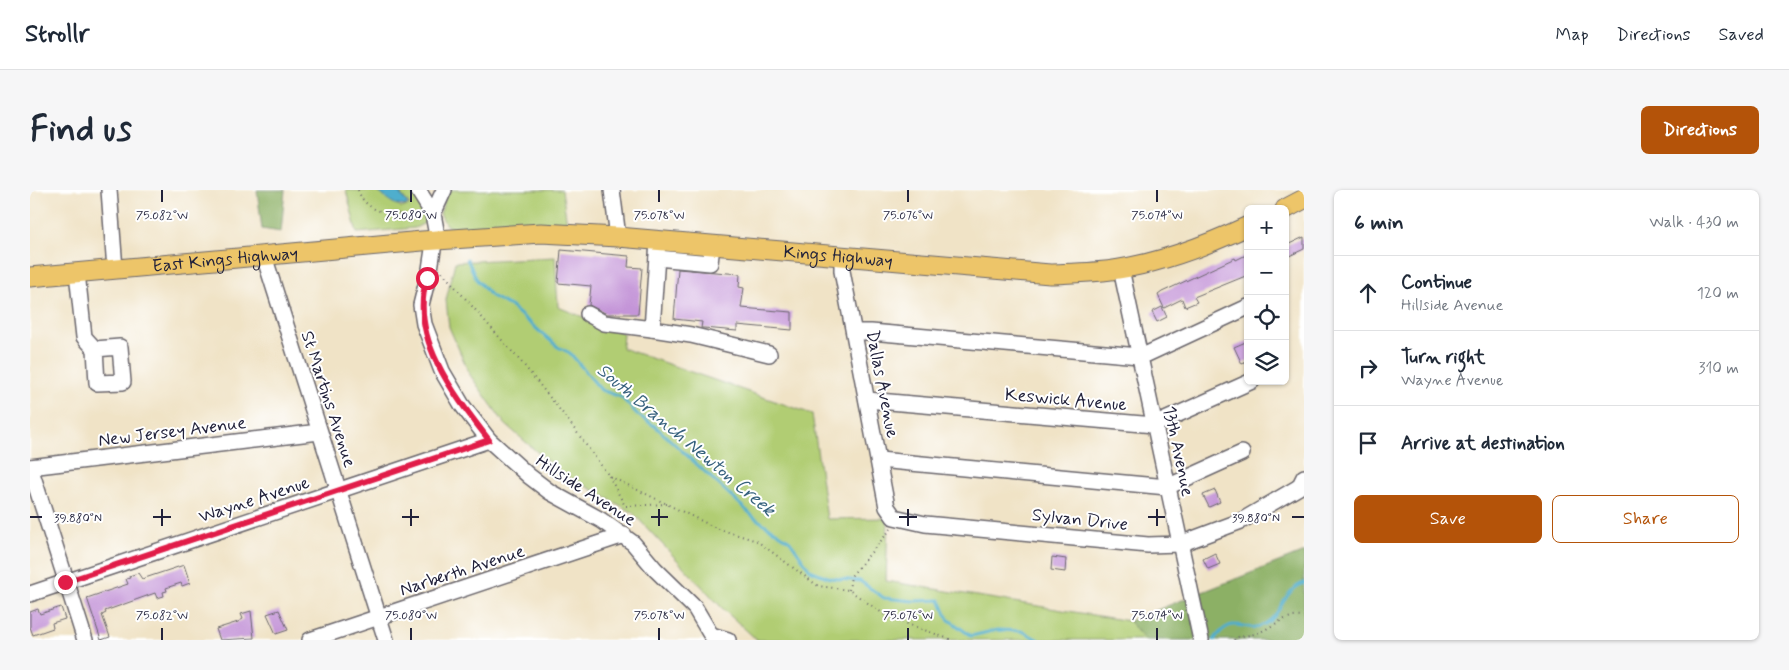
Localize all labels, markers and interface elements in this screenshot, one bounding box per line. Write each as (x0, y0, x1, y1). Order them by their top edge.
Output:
text: Strollr (25, 19, 89, 50)
text: Map (1556, 23, 1589, 47)
text: Directions (1617, 23, 1691, 47)
text: Saved (1719, 23, 1764, 47)
button: Directions (1641, 106, 1759, 154)
text: Find us (30, 107, 132, 153)
map controls (1244, 205, 1289, 385)
button: + (1244, 205, 1289, 250)
text: 75.082°W (136, 208, 188, 224)
text: 75.080°W (385, 208, 437, 224)
text: 75.078°W (634, 208, 684, 224)
text: 75.076°W (883, 208, 933, 224)
text: 75.074°W (1131, 208, 1183, 224)
text: 6 min (1354, 209, 1404, 237)
text: Walk · 430 m (1649, 212, 1739, 233)
street label: Kings Highway (782, 240, 894, 273)
street label: East Kings Highway (151, 241, 299, 279)
button: − (1244, 250, 1289, 295)
route start (416, 267, 439, 290)
text: Continue (1401, 270, 1472, 295)
icon: ahead (1354, 279, 1382, 307)
text: 120 m (1697, 283, 1739, 304)
button: locate (1244, 295, 1289, 340)
text: Hillside Avenue (1401, 295, 1503, 316)
street label: St Martins Avenue (295, 328, 361, 471)
street label: Dallas Avenue (860, 328, 904, 440)
button: layers (1244, 340, 1289, 385)
text: Turn right (1401, 345, 1485, 370)
icon: right (1354, 354, 1382, 382)
water label: South Branch Newton Creek (592, 358, 782, 523)
text: 310 m (1698, 358, 1739, 379)
text: Wayne Avenue (1401, 370, 1503, 391)
street label: Keswick Avenue (1004, 383, 1128, 417)
street label: 13th Avenue (1157, 404, 1199, 499)
street label: New Jersey Avenue (97, 411, 247, 453)
icon: arrive (1354, 429, 1382, 457)
text: Arrive at destination (1401, 431, 1565, 456)
street label: Hillside Avenue (531, 449, 640, 532)
street label: Wayne Avenue (196, 471, 313, 529)
button: Save (1354, 495, 1542, 543)
button: Share (1552, 495, 1739, 543)
street label: Sylvan Drive (1031, 503, 1129, 537)
text: 39.880°N (54, 511, 102, 527)
text: 39.880°N (1232, 511, 1280, 527)
street label: Narberth Avenue (397, 539, 528, 602)
route end (54, 571, 77, 594)
text: 75.082°W (136, 608, 188, 624)
text: 75.080°W (385, 608, 437, 624)
text: 75.078°W (634, 608, 684, 624)
text: 75.076°W (883, 608, 933, 624)
text: 75.074°W (1131, 608, 1183, 624)

